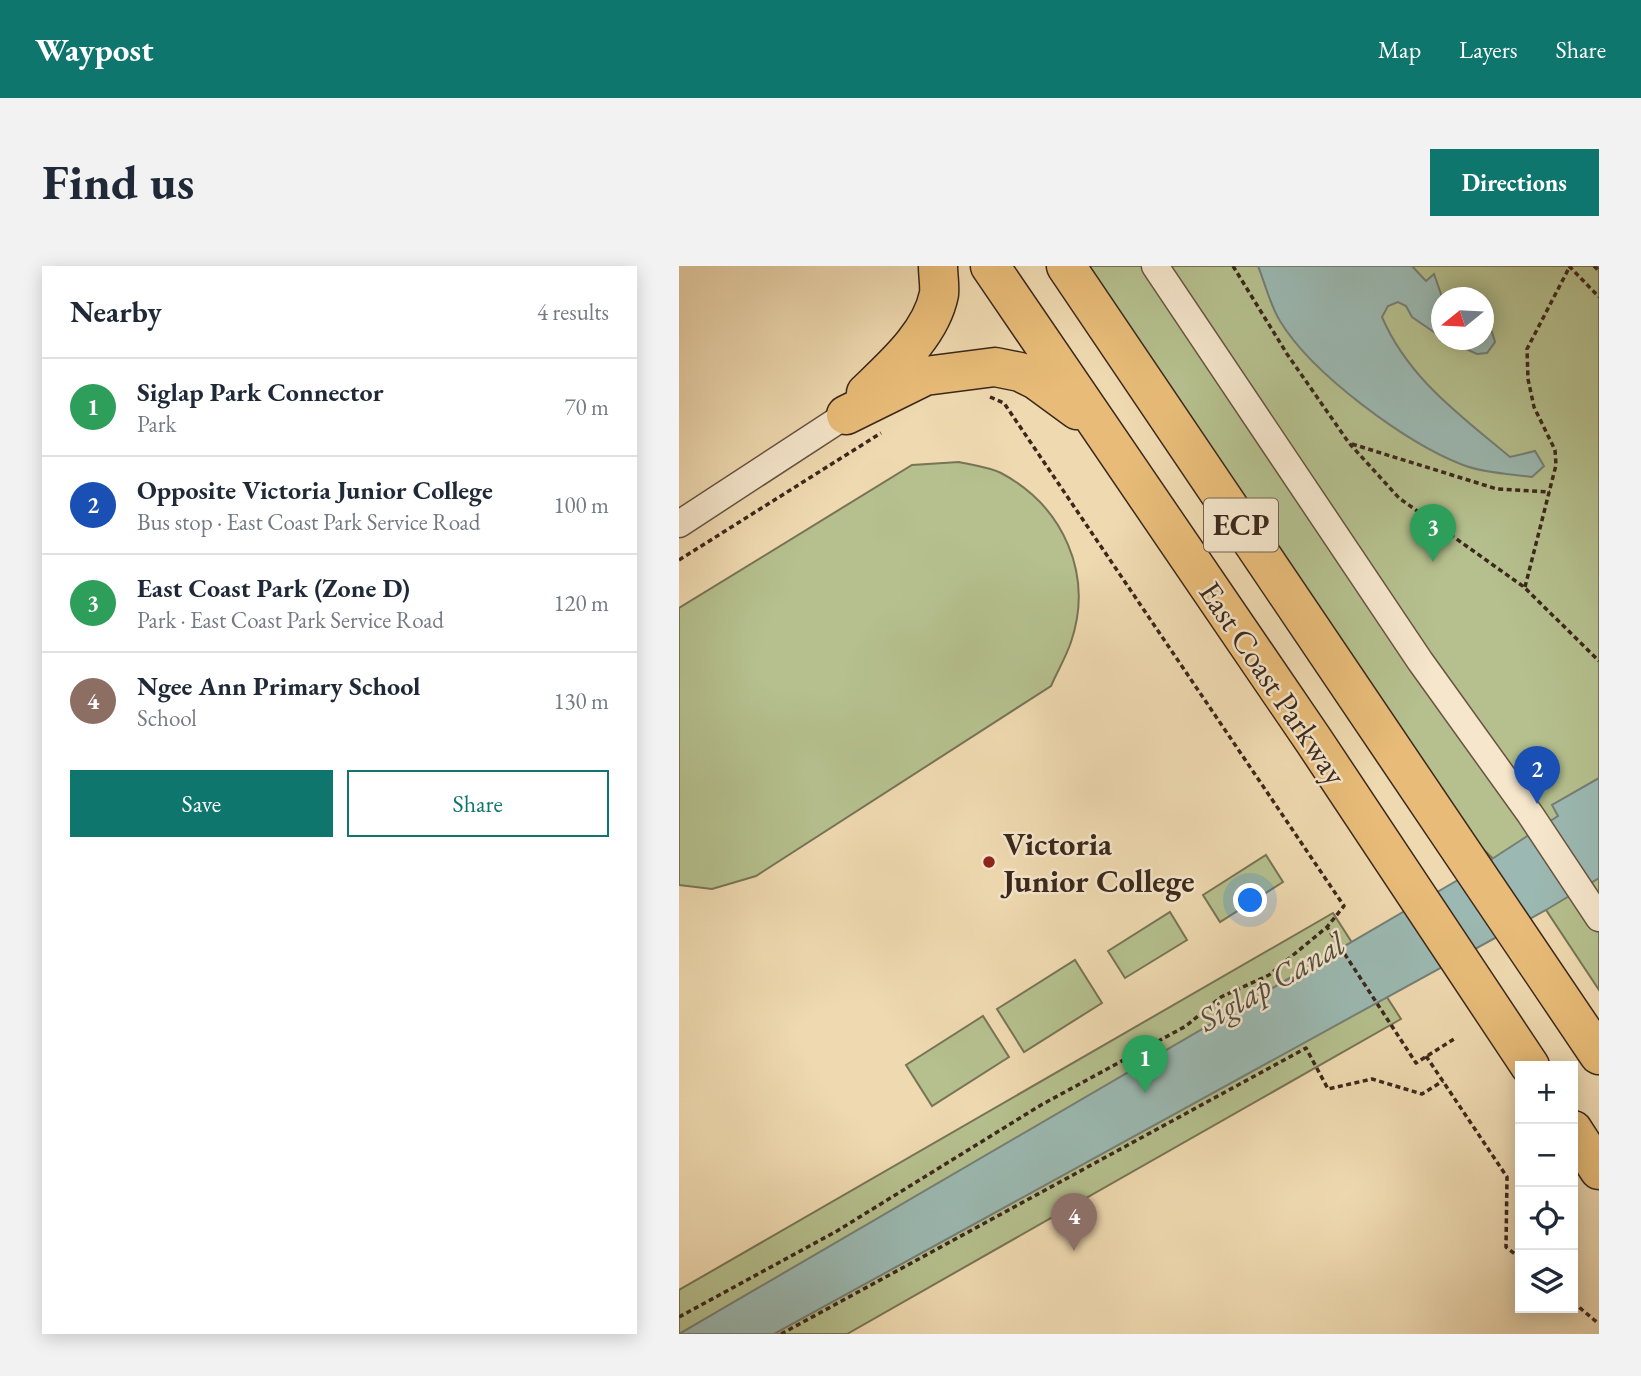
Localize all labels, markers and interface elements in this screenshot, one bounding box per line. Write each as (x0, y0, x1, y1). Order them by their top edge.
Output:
text: Waypost (35, 28, 154, 71)
text: Map (1378, 34, 1421, 65)
text: Layers (1459, 34, 1518, 65)
text: Share (1556, 34, 1606, 65)
button: Directions (1430, 149, 1599, 216)
text: Find us (42, 150, 194, 214)
north arrow (1431, 287, 1494, 350)
text: Nearby (70, 292, 162, 331)
text: 4 results (537, 297, 609, 327)
text: Siglap Park Connector (137, 375, 383, 409)
text: 1 (87, 392, 99, 422)
text: 70 m (564, 392, 609, 422)
text: Park (137, 409, 176, 439)
text: Opposite Victoria Junior College (137, 473, 493, 507)
text: 2 (87, 490, 99, 520)
text: 100 m (553, 490, 609, 520)
road number: ECP (1204, 498, 1278, 552)
pin: 3 (1410, 504, 1456, 562)
text: Bus stop · East Coast Park Service Road (137, 507, 480, 537)
text: East Coast Park (Zone D) (137, 571, 410, 605)
street label: East Coast Parkway (1189, 573, 1357, 794)
text: 3 (87, 588, 99, 618)
text: 120 m (553, 588, 609, 618)
text: Park · East Coast Park Service Road (137, 605, 444, 635)
text: Ngee Ann Primary School (137, 669, 420, 703)
text: 4 (87, 686, 99, 716)
text: 130 m (553, 686, 609, 716)
text: School (137, 703, 197, 733)
pin: 2 (1514, 746, 1560, 804)
button: Save (70, 770, 333, 837)
button: Share (347, 770, 609, 837)
place label: Victoria Junior College (1000, 823, 1195, 902)
marker: Victoria Junior College (981, 854, 997, 870)
your location (1233, 883, 1267, 917)
water label: Siglap Canal (1189, 921, 1354, 1041)
pin: 1 (1122, 1035, 1168, 1093)
map controls (1515, 1061, 1578, 1313)
button: + (1515, 1061, 1578, 1124)
button: − (1515, 1124, 1578, 1187)
button: locate (1515, 1187, 1578, 1250)
pin: 4 (1051, 1193, 1097, 1251)
button: layers (1515, 1250, 1578, 1313)

